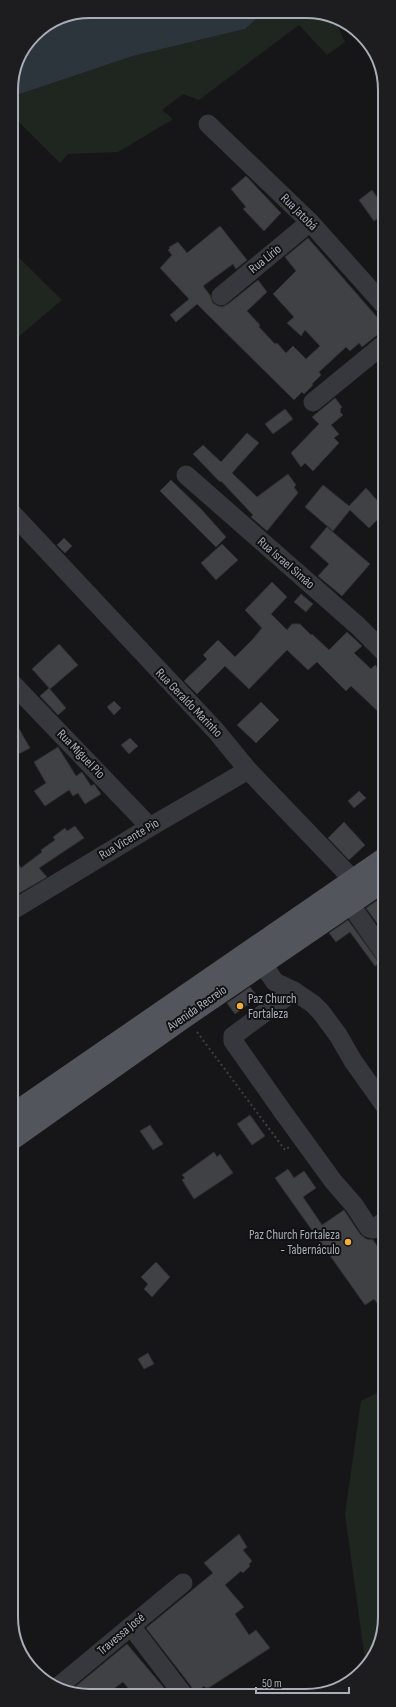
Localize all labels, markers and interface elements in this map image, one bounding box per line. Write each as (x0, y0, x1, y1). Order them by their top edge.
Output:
street label: Rua Jatobá (277, 190, 321, 234)
street label: Rua Lírio (245, 241, 285, 277)
street label: Rua Israel Simão (254, 534, 318, 592)
street label: Rua Geraldo Marinho (152, 665, 226, 741)
street label: Rua Miguel Pio (54, 726, 108, 782)
street label: Rua Vicente Pio (96, 815, 162, 863)
street label: Avenida Recreio (163, 982, 230, 1035)
place label: Paz Church Fortaleza (248, 991, 297, 1022)
marker: Paz Church Fortaleza (235, 1001, 245, 1011)
place label: Paz Church Fortaleza - Tabernáculo (249, 1227, 340, 1258)
marker: Paz Church Fortaleza - Tabernáculo (343, 1237, 353, 1247)
street label: Travessa José (94, 1610, 148, 1658)
scale bar (256, 1669, 349, 1695)
text: 50 m (262, 1676, 282, 1691)

